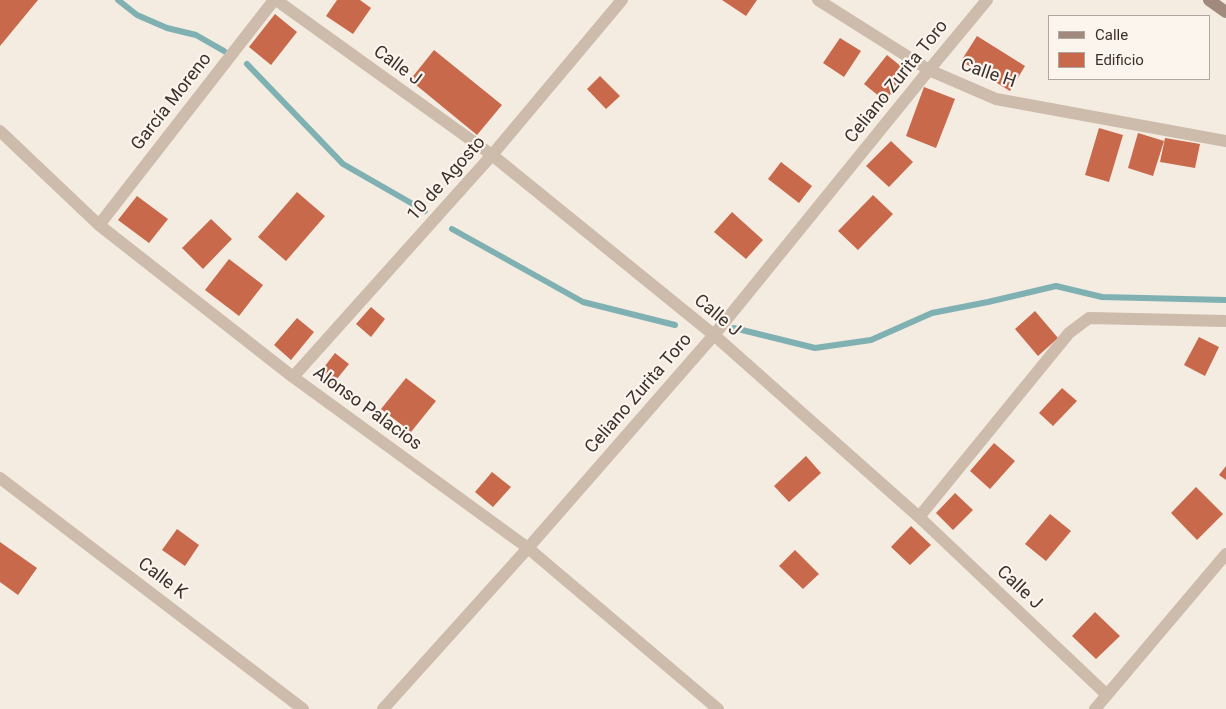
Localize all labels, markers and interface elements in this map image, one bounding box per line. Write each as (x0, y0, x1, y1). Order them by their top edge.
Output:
legend (1048, 15, 1211, 80)
street label: Celiano Zurita Toro (841, 16, 953, 148)
text: Calle (1095, 26, 1128, 44)
street label: Calle J (369, 41, 425, 91)
street label: García Moreno (127, 49, 217, 155)
text: Edificio (1095, 51, 1144, 69)
street label: Calle H (957, 54, 1019, 94)
street label: 10 de Agosto (403, 132, 491, 226)
street label: Calle J (689, 290, 745, 342)
street label: Celiano Zurita Toro (581, 330, 697, 458)
street label: Alonso Palacios (309, 362, 425, 456)
street label: Calle K (133, 554, 191, 604)
street label: Calle J (992, 562, 1046, 614)

